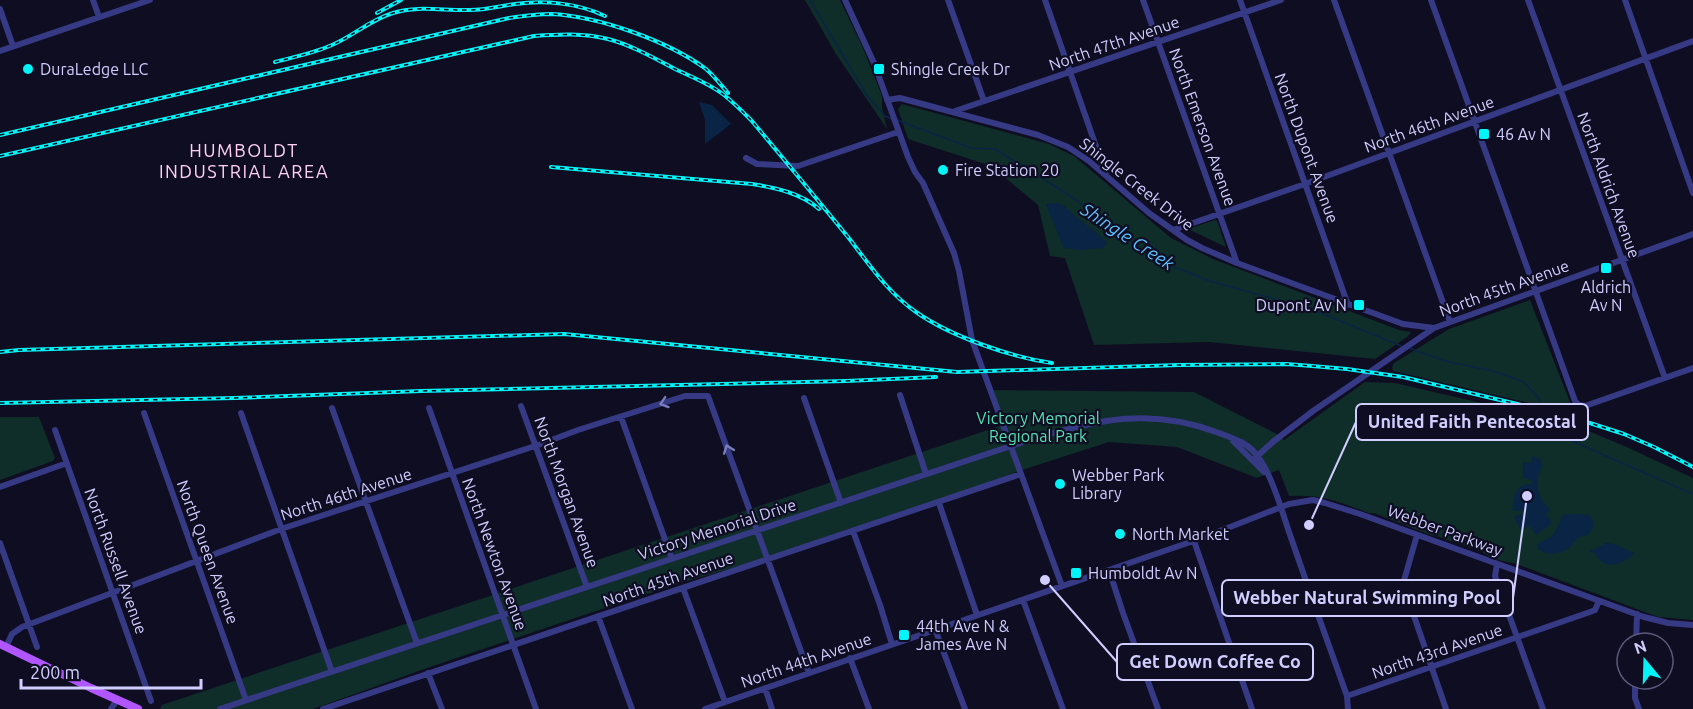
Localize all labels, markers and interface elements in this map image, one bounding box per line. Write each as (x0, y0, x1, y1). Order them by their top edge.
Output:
street label: North 47th Avenue (1046, 12, 1182, 74)
street label: North Emerson Avenue (1166, 46, 1240, 208)
place label: DuraLedge LLC (40, 60, 149, 78)
place label: Shingle Creek Dr (891, 60, 1010, 78)
marker: DuraLedge LLC (21, 62, 35, 76)
marker: Shingle Creek Dr (872, 62, 886, 76)
street label: North Dupont Avenue (1272, 71, 1342, 225)
street label: North 46th Avenue (1362, 92, 1496, 156)
street label: North Aldrich Avenue (1574, 110, 1644, 260)
place label: 46 Av N (1496, 125, 1551, 143)
marker: 46 Av N (1477, 127, 1491, 141)
street label: Shingle Creek Drive (1076, 133, 1198, 235)
district label: HUMBOLDT INDUSTRIAL AREA (159, 140, 329, 181)
place label: Fire Station 20 (955, 161, 1059, 179)
marker: Fire Station 20 (936, 163, 950, 177)
water label: Shingle Creek (1077, 198, 1179, 274)
street label: North 45th Avenue (1437, 256, 1571, 320)
marker: Aldrich Av N (1599, 261, 1613, 275)
place label: Aldrich Av N (1581, 278, 1631, 314)
place label: Dupont Av N (1256, 296, 1347, 314)
marker: Dupont Av N (1352, 298, 1366, 312)
one-way arrow (659, 396, 670, 408)
callout: United Faith Pentecostal (1356, 404, 1588, 440)
park label: Victory Memorial Regional Park (976, 409, 1100, 445)
text: United Faith Pentecostal (1368, 411, 1577, 431)
street label: North Morgan Avenue (531, 414, 603, 570)
one-way arrow (722, 444, 735, 455)
street label: North 46th Avenue (278, 464, 414, 524)
place label: Webber Park Library (1072, 466, 1164, 502)
street label: North Newton Avenue (459, 475, 531, 633)
marker: Webber Park Library (1053, 477, 1067, 491)
street label: North Queen Avenue (174, 478, 242, 626)
street label: North Russell Avenue (81, 486, 151, 636)
street label: Victory Memorial Drive (636, 495, 798, 563)
street label: Webber Parkway (1385, 501, 1505, 559)
place label: North Market (1132, 525, 1230, 543)
marker: North Market (1113, 527, 1127, 541)
street label: North 45th Avenue (600, 548, 736, 610)
place label: Humboldt Av N (1088, 564, 1197, 582)
marker: Humboldt Av N (1069, 566, 1083, 580)
callout: Webber Natural Swimming Pool (1222, 580, 1513, 616)
text: Webber Natural Swimming Pool (1233, 587, 1501, 607)
place label: 44th Ave N & James Ave N (916, 617, 1010, 653)
street label: North 43rd Avenue (1369, 620, 1505, 682)
marker: 44th Ave N & James Ave N (897, 628, 911, 642)
street label: North 44th Avenue (738, 629, 874, 691)
north arrow (1615, 631, 1675, 691)
text: N (1632, 636, 1649, 657)
callout: Get Down Coffee Co (1117, 644, 1313, 680)
text: Get Down Coffee Co (1129, 651, 1301, 671)
scale bar (21, 652, 201, 690)
text: 200 m (30, 662, 80, 682)

